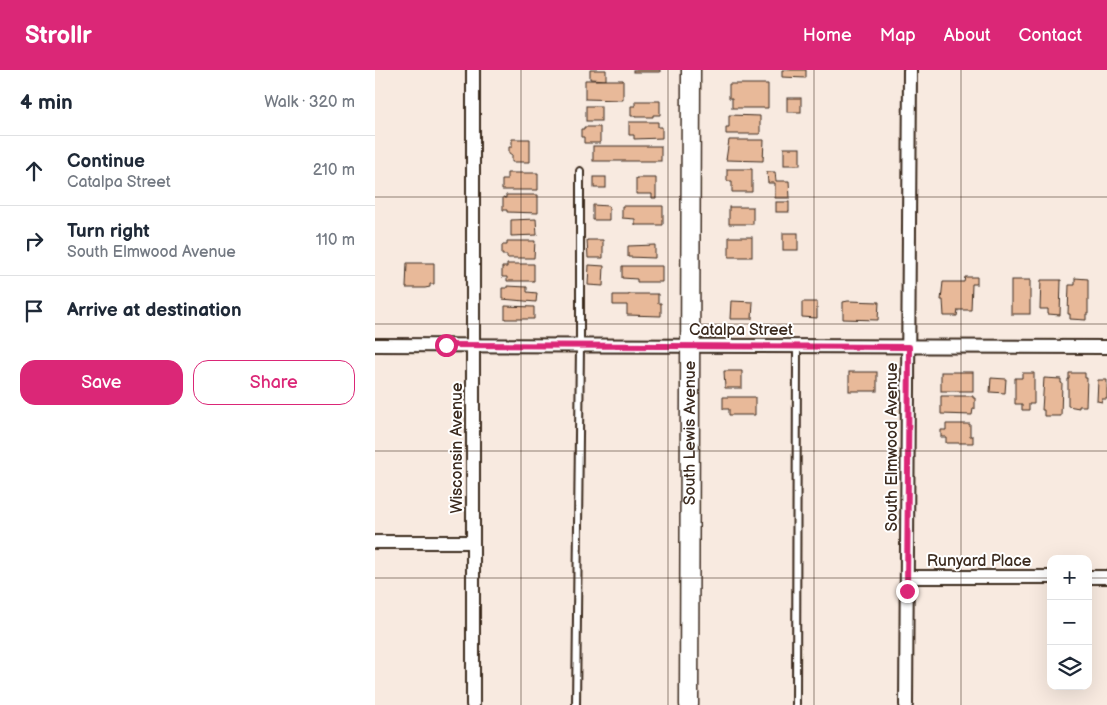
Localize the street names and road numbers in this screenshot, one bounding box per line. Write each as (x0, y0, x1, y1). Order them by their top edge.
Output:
street label: Catalpa Street (689, 321, 793, 340)
street label: South Lewis Avenue (680, 360, 700, 505)
street label: South Elmwood Avenue (883, 362, 902, 531)
street label: Wisconsin Avenue (448, 382, 467, 513)
street label: Runyard Place (927, 552, 1032, 571)

